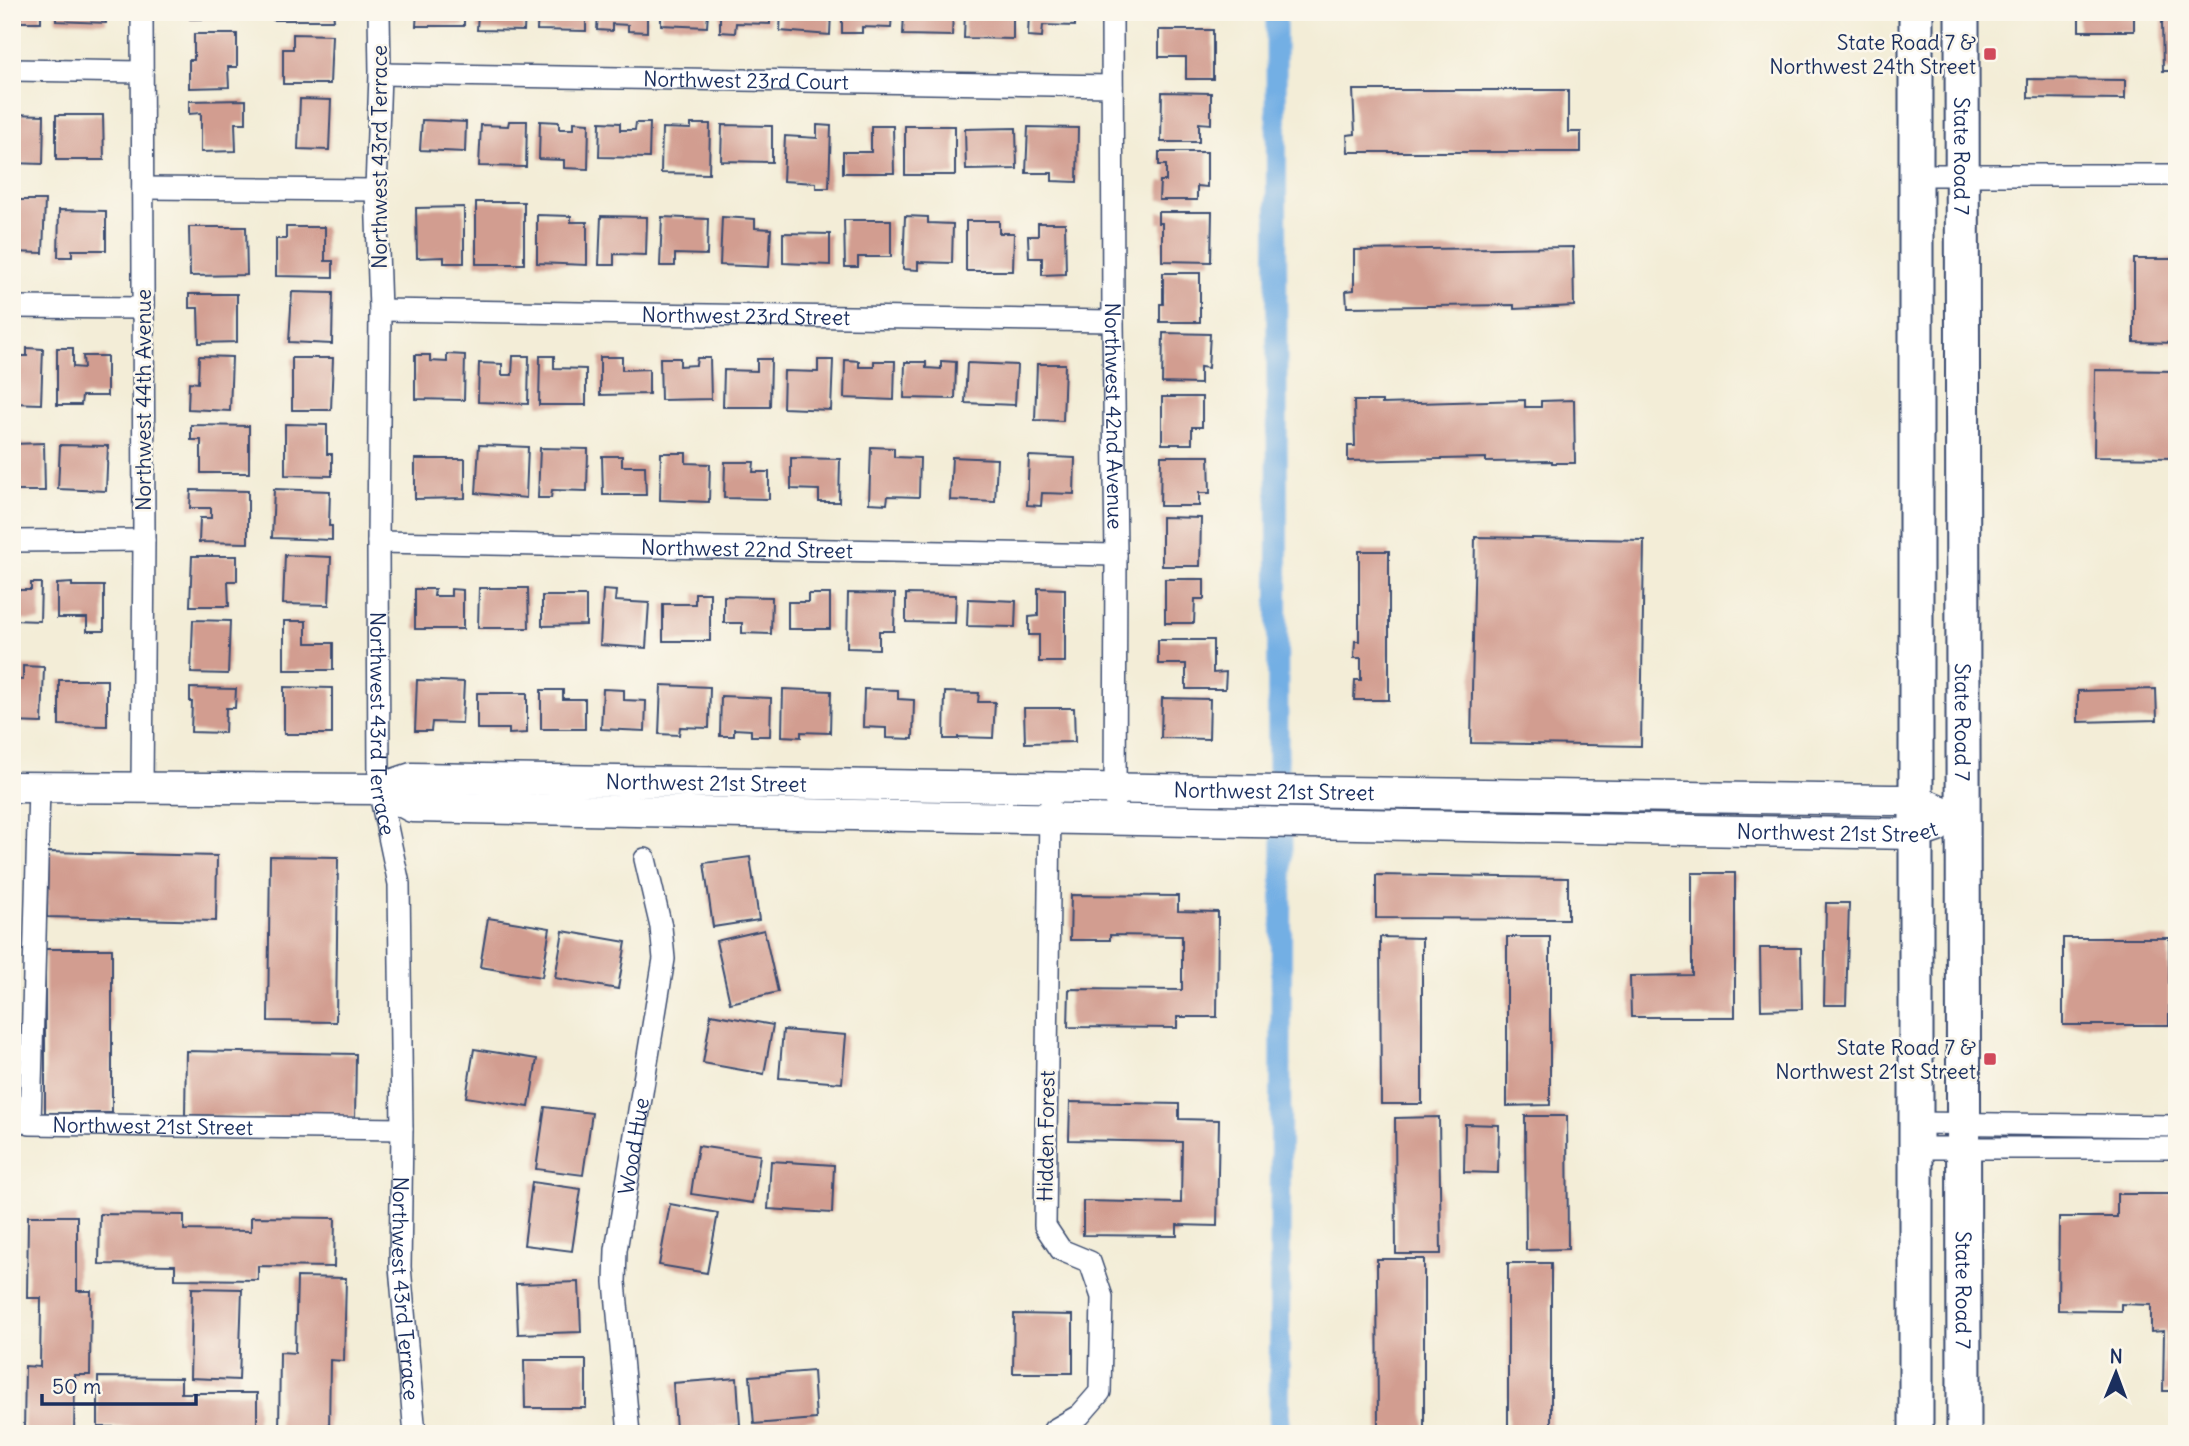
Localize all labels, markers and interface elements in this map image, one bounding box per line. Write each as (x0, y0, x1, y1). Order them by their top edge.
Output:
place label: State Road 7 & Northwest 24th Street (1769, 29, 1976, 80)
street label: Northwest 43rd Terrace (366, 45, 393, 269)
marker: State Road 7 & Northwest 24th Street (1982, 46, 1998, 62)
street label: Northwest 23rd Court (643, 65, 849, 95)
street label: State Road 7 (1949, 97, 1976, 215)
street label: Northwest 44th Avenue (130, 289, 157, 511)
street label: Northwest 23rd Street (642, 300, 850, 331)
street label: Northwest 42nd Avenue (1099, 303, 1129, 530)
street label: Northwest 22nd Street (641, 533, 853, 564)
street label: Northwest 43rd Terrace (365, 612, 402, 838)
street label: State Road 7 (1949, 663, 1977, 781)
street label: Northwest 21st Street (606, 767, 807, 797)
street label: Northwest 21st Street (1173, 776, 1375, 806)
street label: Northwest 21st Street (1737, 814, 1941, 848)
place label: State Road 7 & Northwest 21st Street (1775, 1034, 1976, 1085)
marker: State Road 7 & Northwest 21st Street (1982, 1051, 1998, 1067)
street label: Hidden Forest (1031, 1070, 1061, 1202)
street label: Wood Hue (612, 1096, 654, 1197)
street label: Northwest 21st Street (52, 1111, 253, 1141)
street label: Northwest 43rd Terrace (386, 1176, 425, 1402)
street label: State Road 7 (1950, 1231, 1977, 1349)
north arrow (2080, 1338, 2150, 1408)
text: N (2110, 1344, 2123, 1368)
scale bar (42, 1362, 196, 1406)
text: 50 m (52, 1373, 101, 1400)

